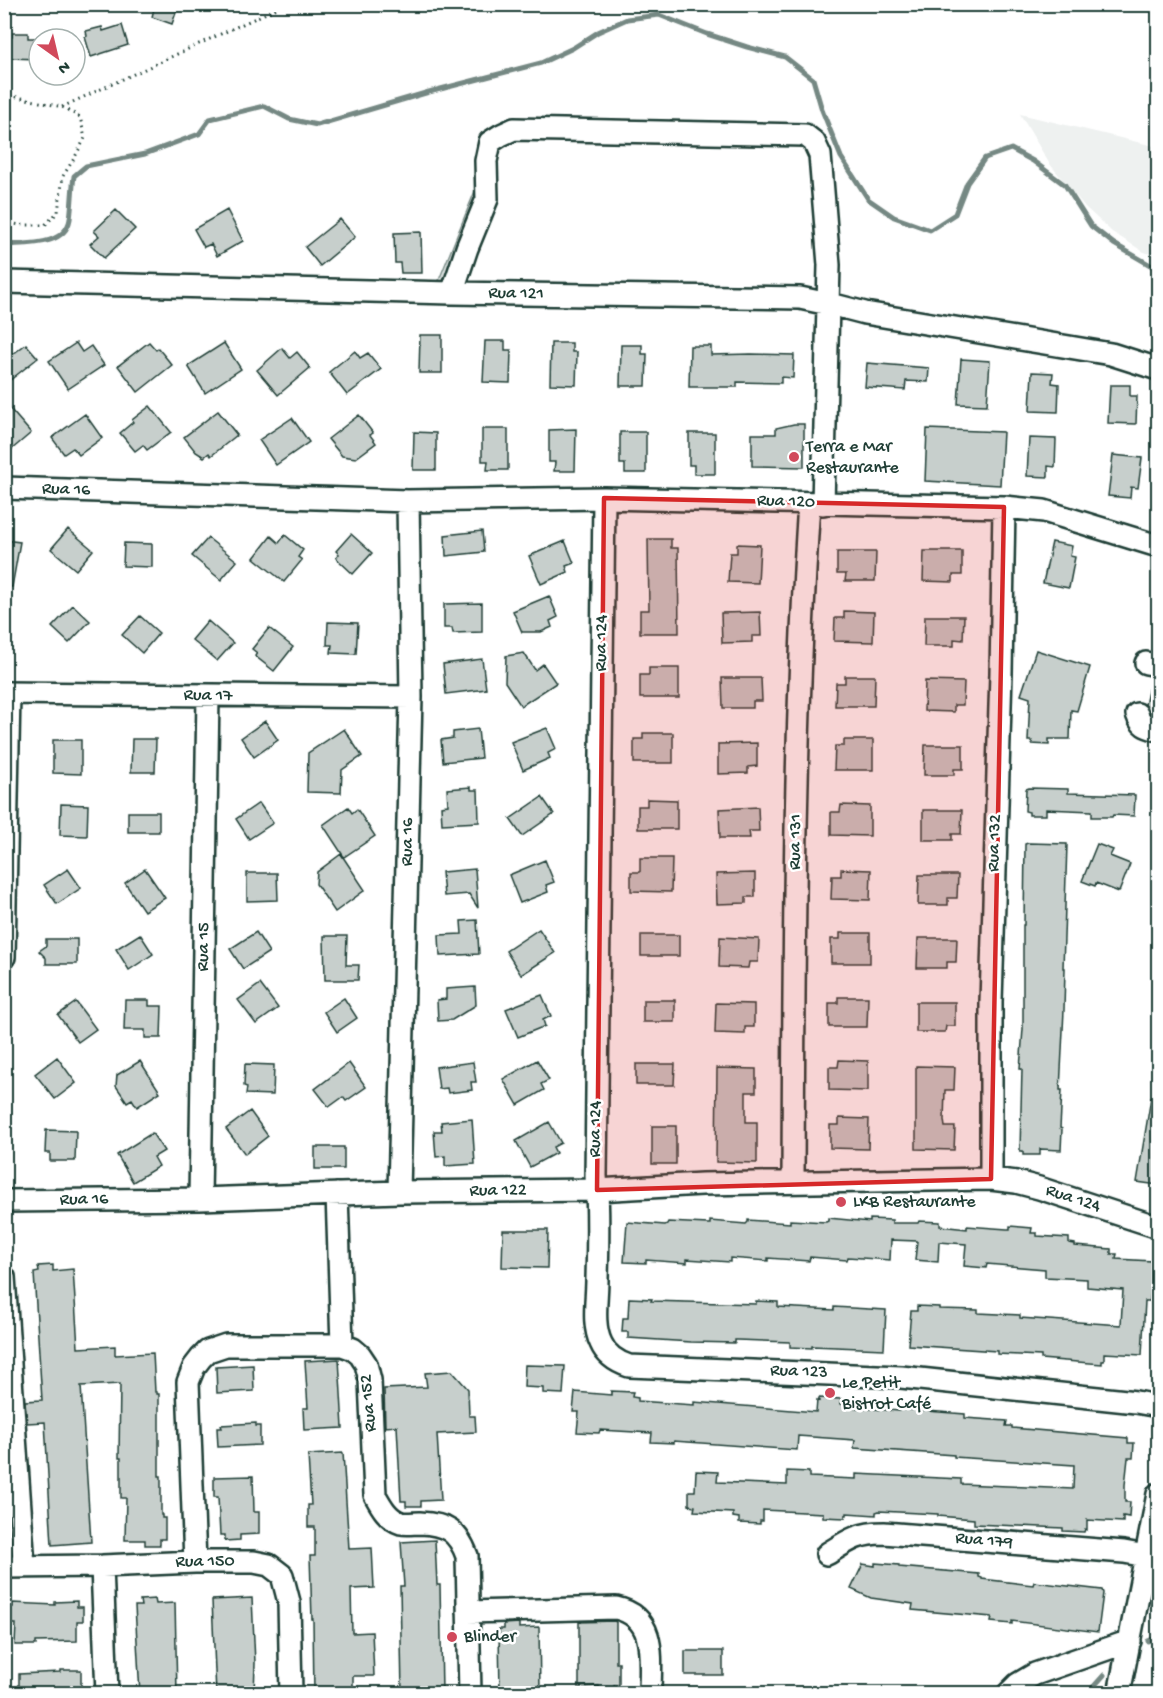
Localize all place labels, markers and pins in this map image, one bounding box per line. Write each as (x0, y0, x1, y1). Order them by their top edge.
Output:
place label: Terra e Mar Restaurante (805, 437, 899, 479)
marker: Terra e Mar Restaurante (787, 450, 801, 464)
place label: LKB Restaurante (853, 1192, 976, 1213)
marker: LKB Restaurante (834, 1195, 848, 1209)
place label: Le Petit Bistrot Café (841, 1373, 932, 1415)
marker: Le Petit Bistrot Café (823, 1386, 837, 1400)
place label: Blinder (463, 1627, 517, 1648)
marker: Blinder (445, 1630, 459, 1644)

